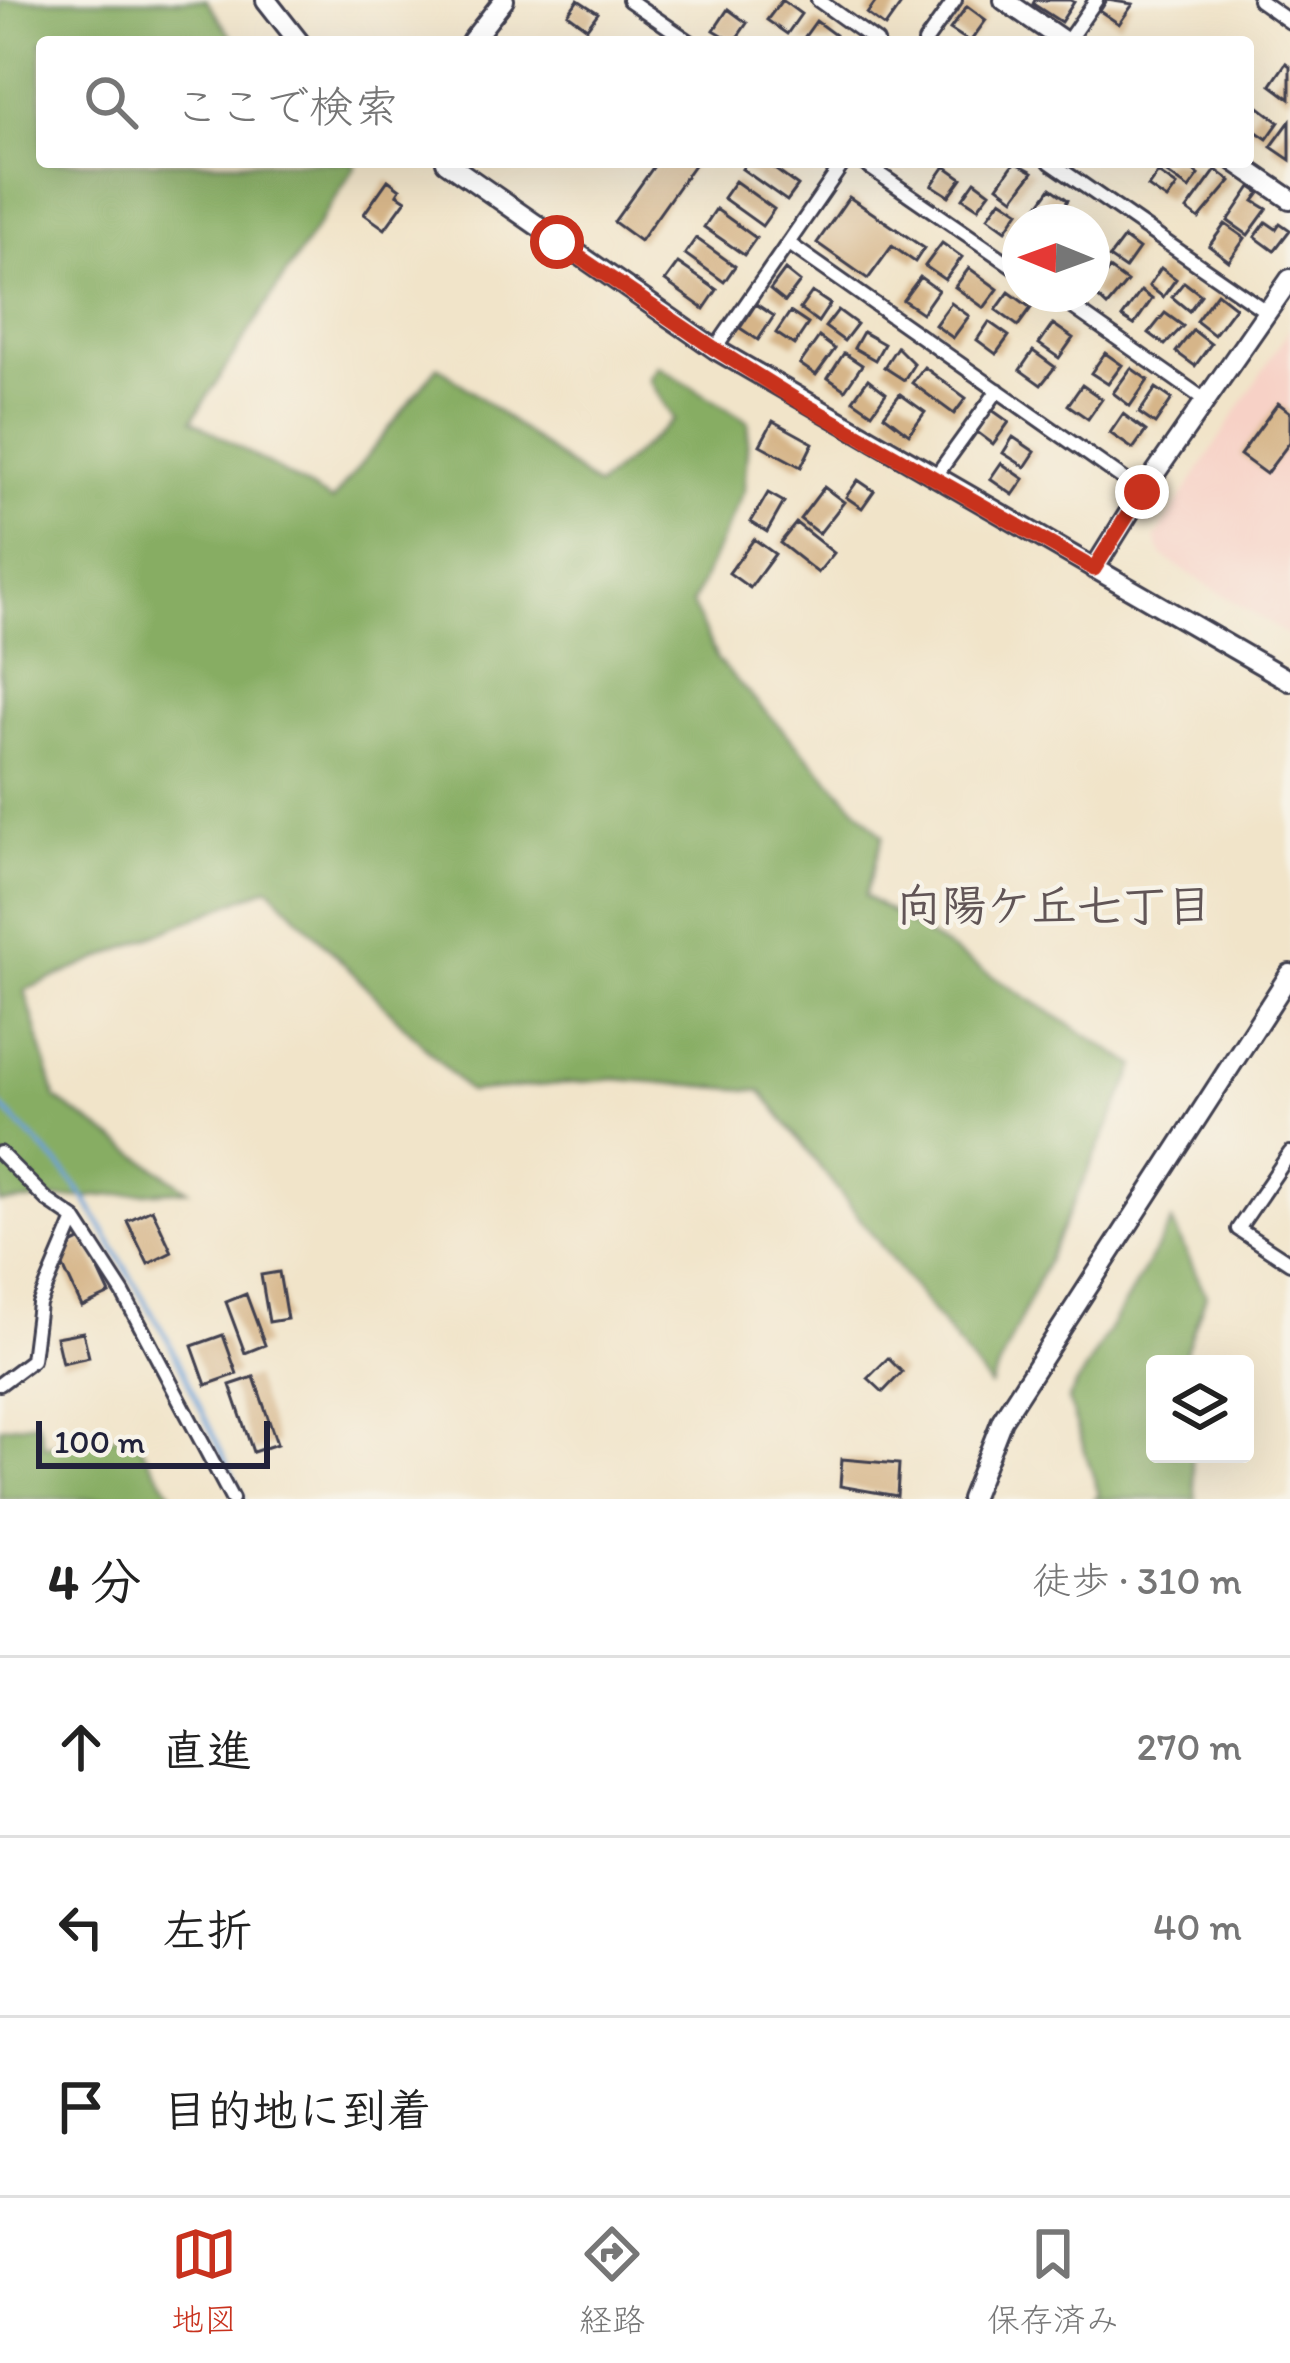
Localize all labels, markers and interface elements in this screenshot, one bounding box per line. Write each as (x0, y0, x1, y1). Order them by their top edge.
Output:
search box (36, 36, 1254, 168)
icon: search (78, 69, 144, 135)
text: ここで検索 (174, 79, 399, 133)
north arrow (1002, 204, 1110, 312)
route start (530, 215, 584, 269)
route end (1115, 465, 1169, 519)
district label: 向陽ケ丘七丁目 (896, 878, 1212, 932)
map controls (1146, 1355, 1254, 1463)
button: layers (1146, 1355, 1254, 1463)
scale bar (36, 1415, 270, 1468)
text: 100 m (54, 1422, 145, 1461)
text: 4 分 (48, 1551, 141, 1612)
text: 徒歩 · 310 m (1032, 1557, 1242, 1604)
icon: ahead (48, 1714, 114, 1780)
text: 直進 (162, 1723, 252, 1777)
text: 270 m (1137, 1723, 1242, 1770)
icon: left (48, 1894, 114, 1960)
text: 左折 (162, 1903, 252, 1957)
text: 40 m (1153, 1903, 1242, 1950)
icon: arrive (48, 2074, 114, 2140)
text: 目的地に到着 (162, 2083, 432, 2137)
tab: 地図 (171, 2221, 237, 2341)
tab: 経路 (579, 2221, 645, 2341)
tab: 保存済み (987, 2221, 1119, 2341)

